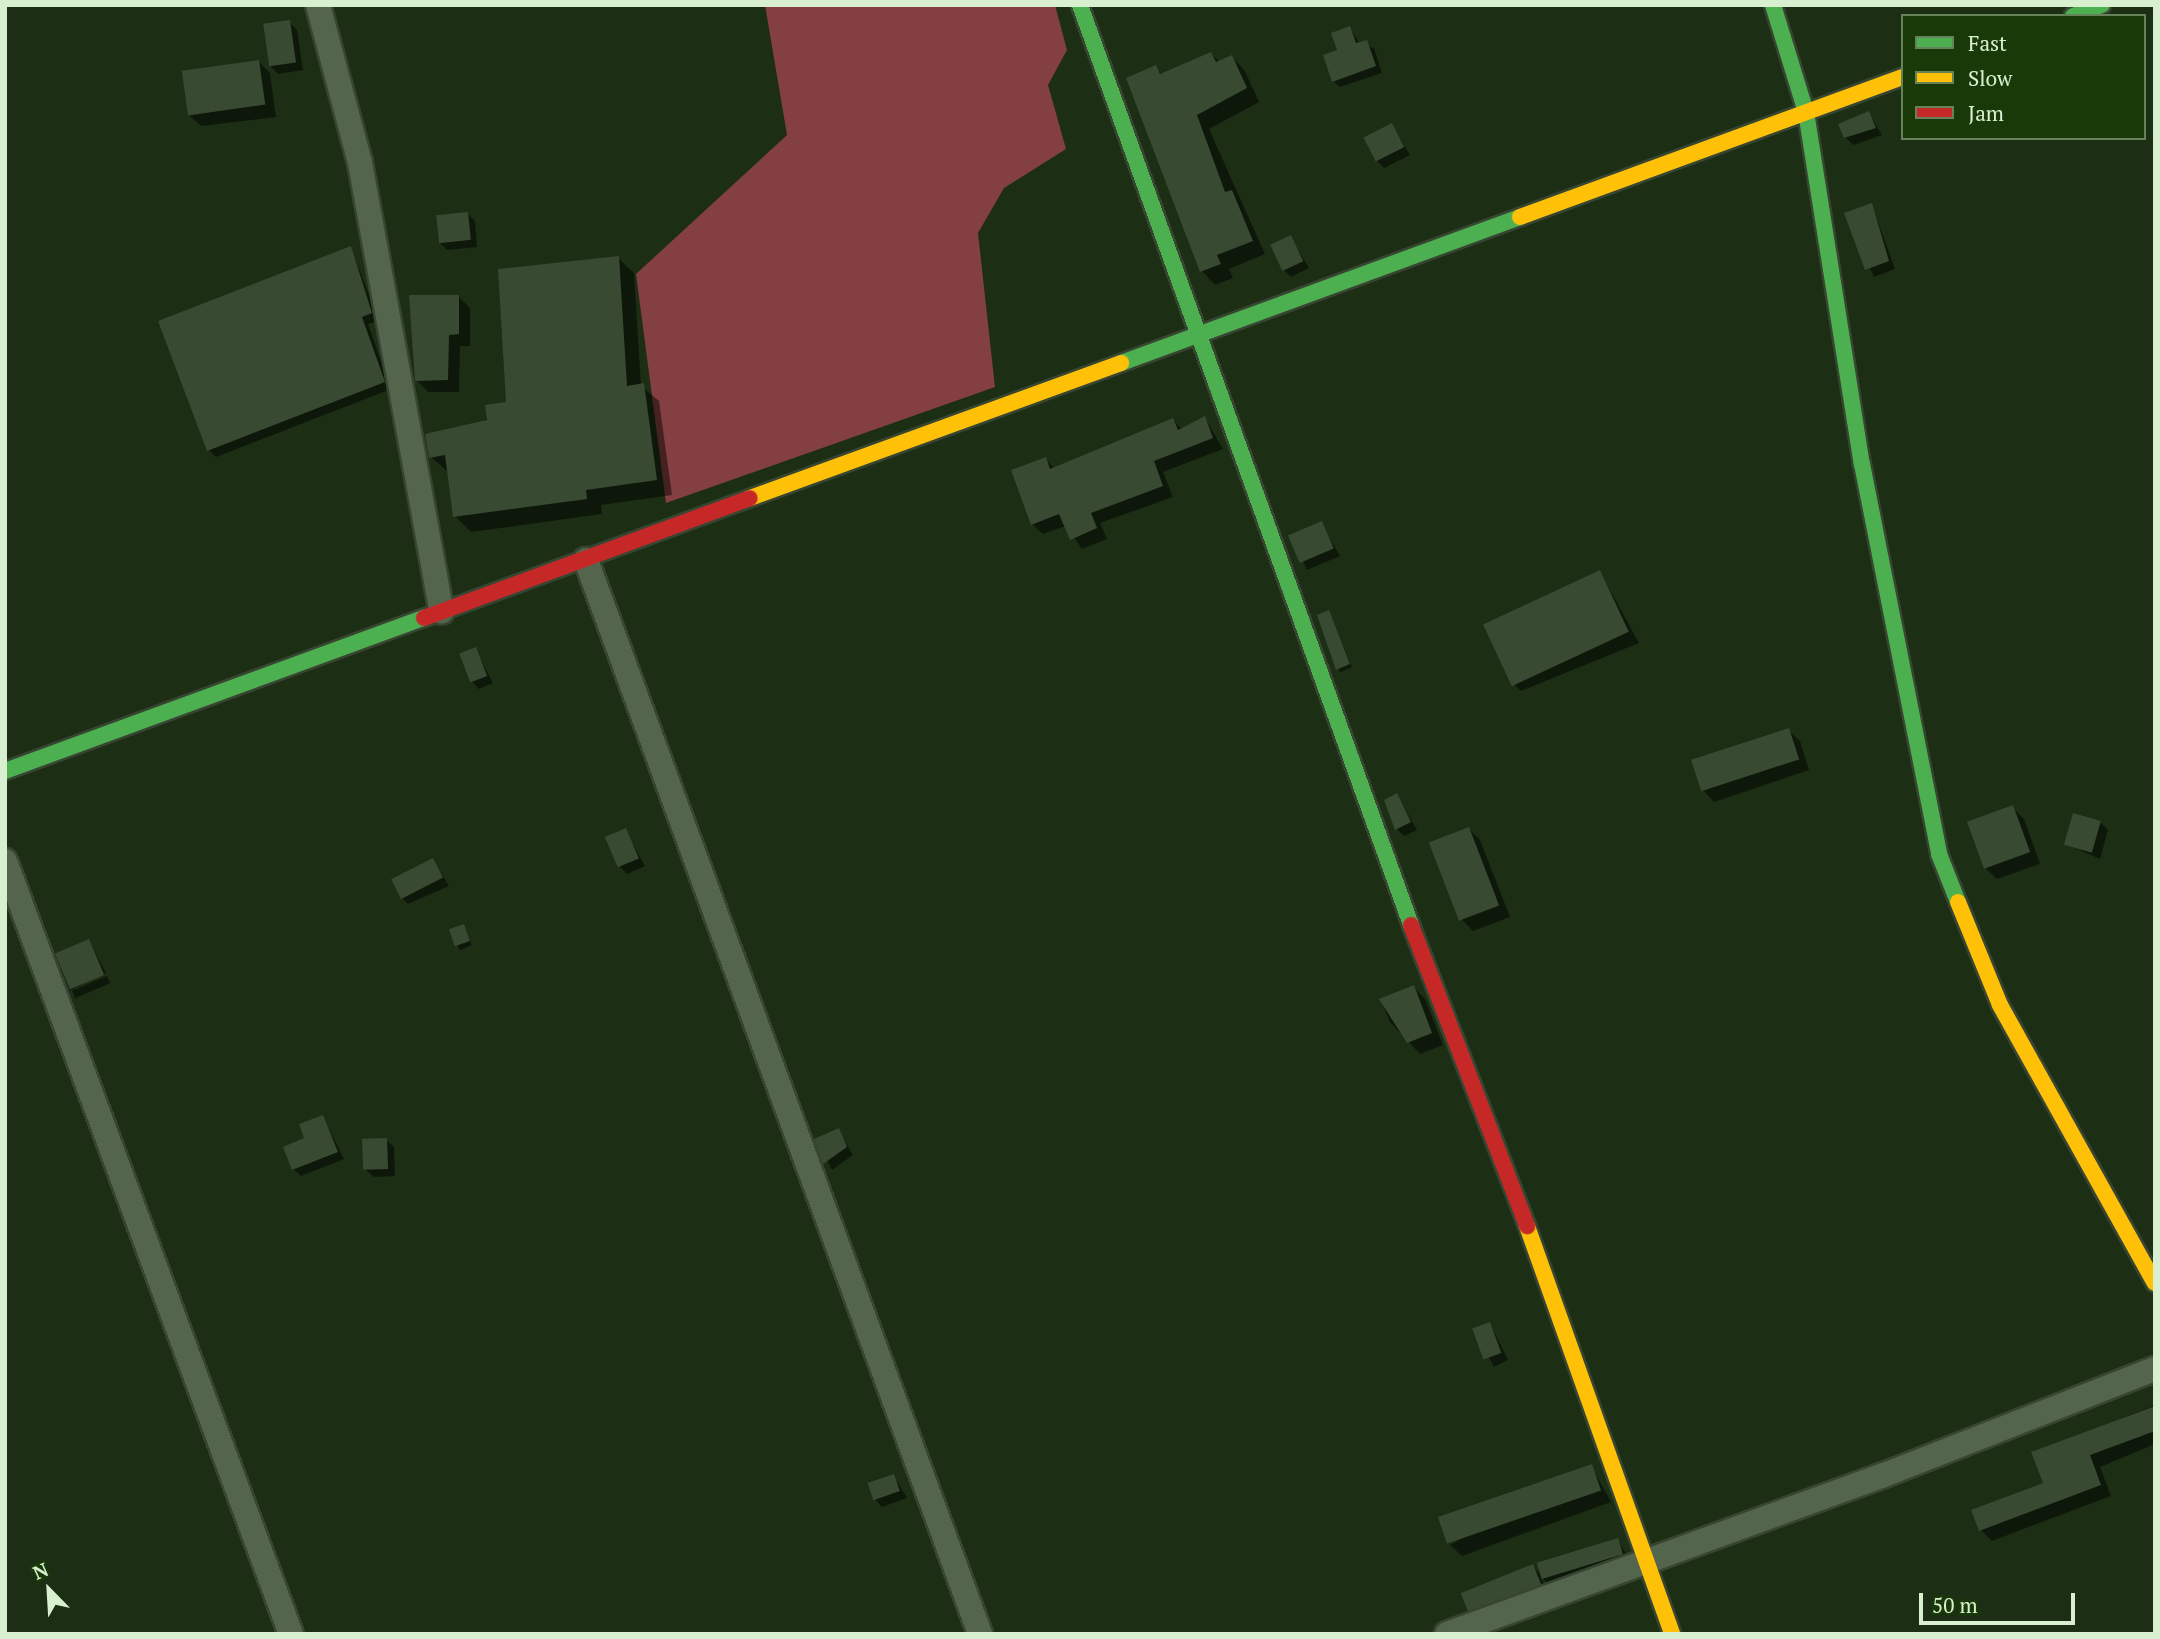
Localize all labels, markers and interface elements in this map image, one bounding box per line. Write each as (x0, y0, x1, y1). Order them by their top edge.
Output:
legend (1901, 14, 2146, 140)
text: Fast (1968, 29, 2007, 57)
text: Slow (1968, 64, 2012, 92)
text: Jam (1968, 99, 2004, 127)
north arrow (14, 1555, 84, 1625)
text: N (29, 1556, 52, 1585)
scale bar (1922, 1580, 2078, 1624)
text: 50 m (1932, 1591, 1978, 1619)

